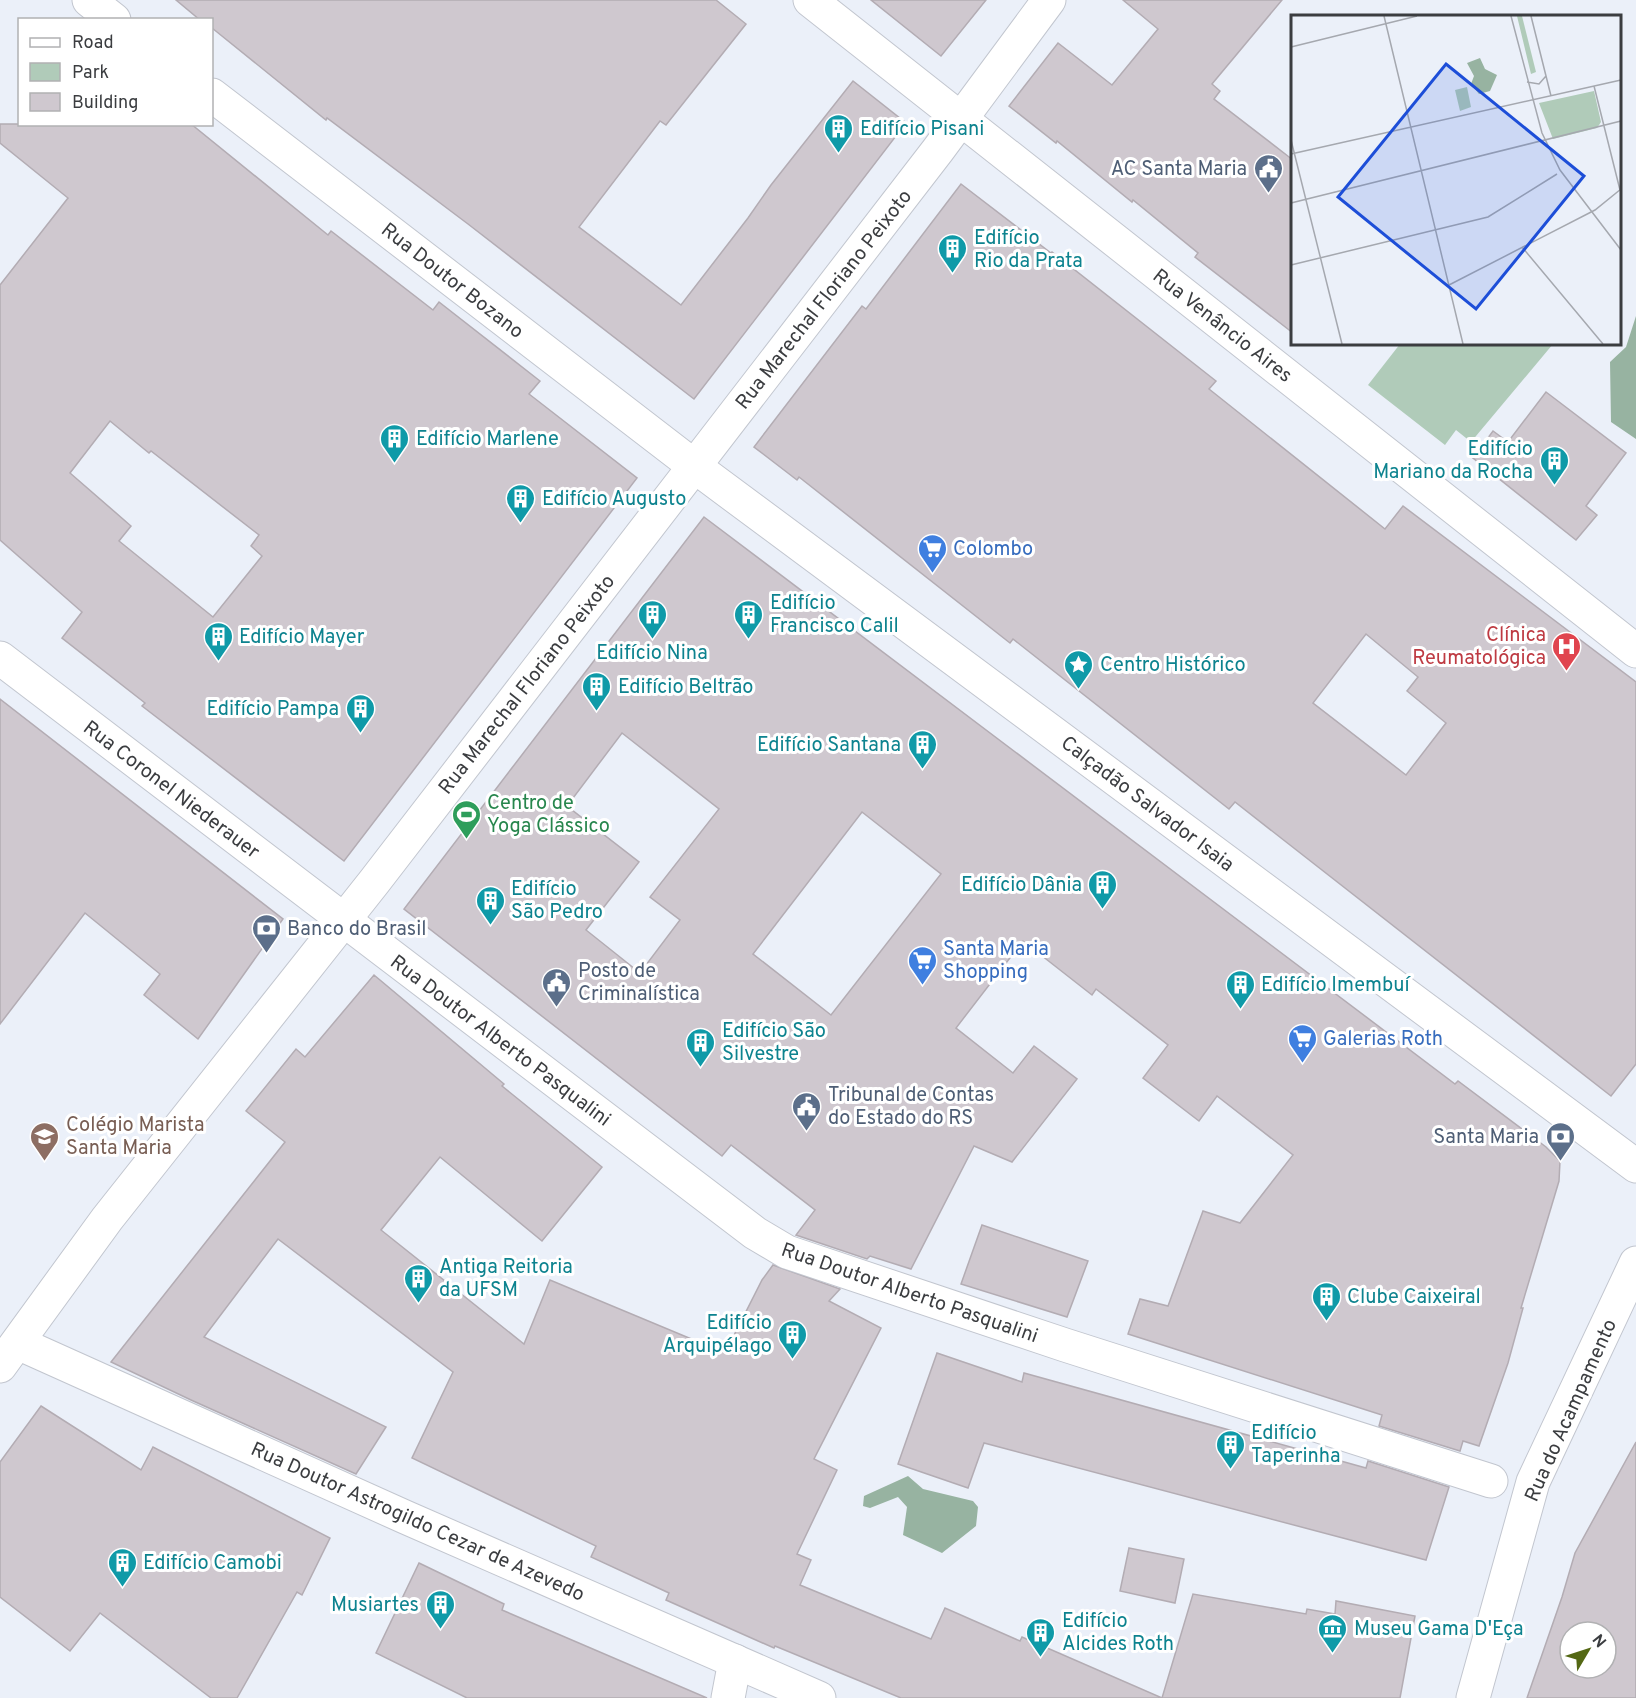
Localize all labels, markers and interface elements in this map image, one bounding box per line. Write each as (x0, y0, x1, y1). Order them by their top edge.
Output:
inset map (1291, 15, 1621, 345)
legend (18, 18, 213, 126)
text: Road (72, 32, 114, 55)
text: Park (72, 62, 109, 85)
text: Building (72, 92, 138, 115)
building icon: Edifício Pisani (823, 112, 855, 154)
place label: Edifício Pisani (860, 117, 984, 143)
public building icon: AC Santa Maria (1252, 152, 1284, 194)
place label: AC Santa Maria (1111, 157, 1247, 183)
street label: Rua Marechal Floriano Peixoto (731, 185, 919, 416)
street label: Rua Doutor Bozano (375, 218, 528, 345)
place label: Edifício Rio da Prata (974, 226, 1083, 275)
building icon: Edifício Rio da Prata (937, 232, 969, 274)
street label: Rua Venâncio Aires (1147, 264, 1297, 389)
building icon: Edifício Marlene (379, 422, 411, 464)
place label: Edifício Marlene (416, 427, 559, 453)
place label: Edifício Mariano da Rocha (1373, 437, 1533, 486)
building icon: Edifício Mariano da Rocha (1538, 444, 1570, 486)
building icon: Edifício Augusto (505, 482, 537, 524)
place label: Edifício Augusto (542, 487, 686, 513)
supermarket icon: Colombo (916, 532, 948, 574)
place label: Colombo (953, 537, 1033, 563)
street label: Rua Marechal Floriano Peixoto (434, 570, 622, 801)
place label: Edifício Francisco Calil (770, 591, 899, 640)
building icon: Edifício Nina (636, 598, 668, 640)
building icon: Edifício Francisco Calil (733, 598, 765, 640)
building icon: Edifício Mayer (202, 620, 234, 662)
place label: Clínica Reumatológica (1412, 623, 1546, 672)
place label: Edifício Mayer (239, 625, 365, 651)
hospital icon: Clínica Reumatológica (1551, 630, 1583, 672)
place label: Edifício Nina (596, 641, 708, 667)
place icon: Centro Histórico (1063, 648, 1095, 690)
place label: Centro Histórico (1100, 653, 1246, 679)
building icon: Edifício Beltrão (581, 670, 613, 712)
place label: Edifício Beltrão (618, 675, 753, 701)
building icon: Edifício Pampa (344, 692, 376, 734)
place label: Edifício Pampa (206, 697, 339, 723)
street label: Rua Coronel Niederauer (77, 716, 265, 866)
building icon: Edifício Santana (906, 728, 938, 770)
street label: Calçadão Salvador Isaia (1055, 731, 1239, 878)
place label: Edifício Santana (757, 733, 901, 759)
place label: Centro de Yoga Clássico (487, 791, 610, 840)
sports icon: Centro de Yoga Clássico (450, 798, 482, 840)
building icon: Edifício Dânia (1087, 868, 1119, 910)
place label: Edifício Dânia (961, 873, 1082, 899)
place label: Edifício São Pedro (511, 877, 603, 926)
building icon: Edifício São Pedro (474, 884, 506, 926)
bank icon: Banco do Brasil (250, 912, 282, 954)
place label: Banco do Brasil (287, 917, 427, 943)
place label: Santa Maria Shopping (943, 937, 1049, 986)
supermarket icon: Santa Maria Shopping (906, 944, 938, 986)
street label: Rua Doutor Alberto Pasqualini (384, 950, 615, 1133)
place label: Posto de Criminalística (578, 959, 700, 1008)
public building icon: Posto de Criminalística (541, 966, 573, 1008)
building icon: Edifício Imembuí (1224, 968, 1256, 1010)
place label: Edifício Imembuí (1261, 973, 1412, 999)
place label: Edifício São Silvestre (722, 1019, 826, 1068)
supermarket icon: Galerias Roth (1286, 1022, 1318, 1064)
building icon: Edifício São Silvestre (685, 1026, 717, 1068)
place label: Galerias Roth (1323, 1027, 1443, 1053)
place label: Tribunal de Contas do Estado do RS (828, 1083, 994, 1132)
public building icon: Tribunal de Contas do Estado do RS (791, 1090, 823, 1132)
place label: Colégio Marista Santa Maria (66, 1113, 204, 1162)
school or university icon: Colégio Marista Santa Maria (29, 1120, 61, 1162)
bank icon: Santa Maria (1544, 1120, 1576, 1162)
place label: Santa Maria (1433, 1125, 1539, 1151)
street label: Rua Doutor Alberto Pasqualini (777, 1238, 1041, 1350)
place label: Antiga Reitoria da UFSM (439, 1255, 573, 1304)
building icon: Antiga Reitoria da UFSM (402, 1262, 434, 1304)
building icon: Clube Caixeiral (1310, 1280, 1342, 1322)
place label: Clube Caixeiral (1347, 1285, 1481, 1311)
place label: Edifício Arquipélago (663, 1311, 772, 1360)
street label: Rua do Acampamento (1520, 1315, 1624, 1506)
building icon: Edifício Arquipélago (777, 1318, 809, 1360)
place label: Edifício Taperinha (1251, 1421, 1341, 1470)
building icon: Edifício Taperinha (1214, 1428, 1246, 1470)
street label: Rua Doutor Astrogildo Cezar de Azevedo (246, 1437, 588, 1608)
building icon: Edifício Camobi (106, 1546, 138, 1588)
place label: Edifício Camobi (143, 1551, 282, 1577)
building icon: Musiartes (424, 1588, 456, 1630)
place label: Musiartes (331, 1593, 419, 1619)
place label: Edifício Alcides Roth (1062, 1609, 1174, 1658)
museum icon: Museu Gama D'Eça (1317, 1612, 1349, 1654)
building icon: Edifício Alcides Roth (1025, 1616, 1057, 1658)
place label: Museu Gama D'Eça (1354, 1617, 1524, 1643)
north arrow (1558, 1620, 1618, 1680)
text: N (1587, 1631, 1609, 1653)

